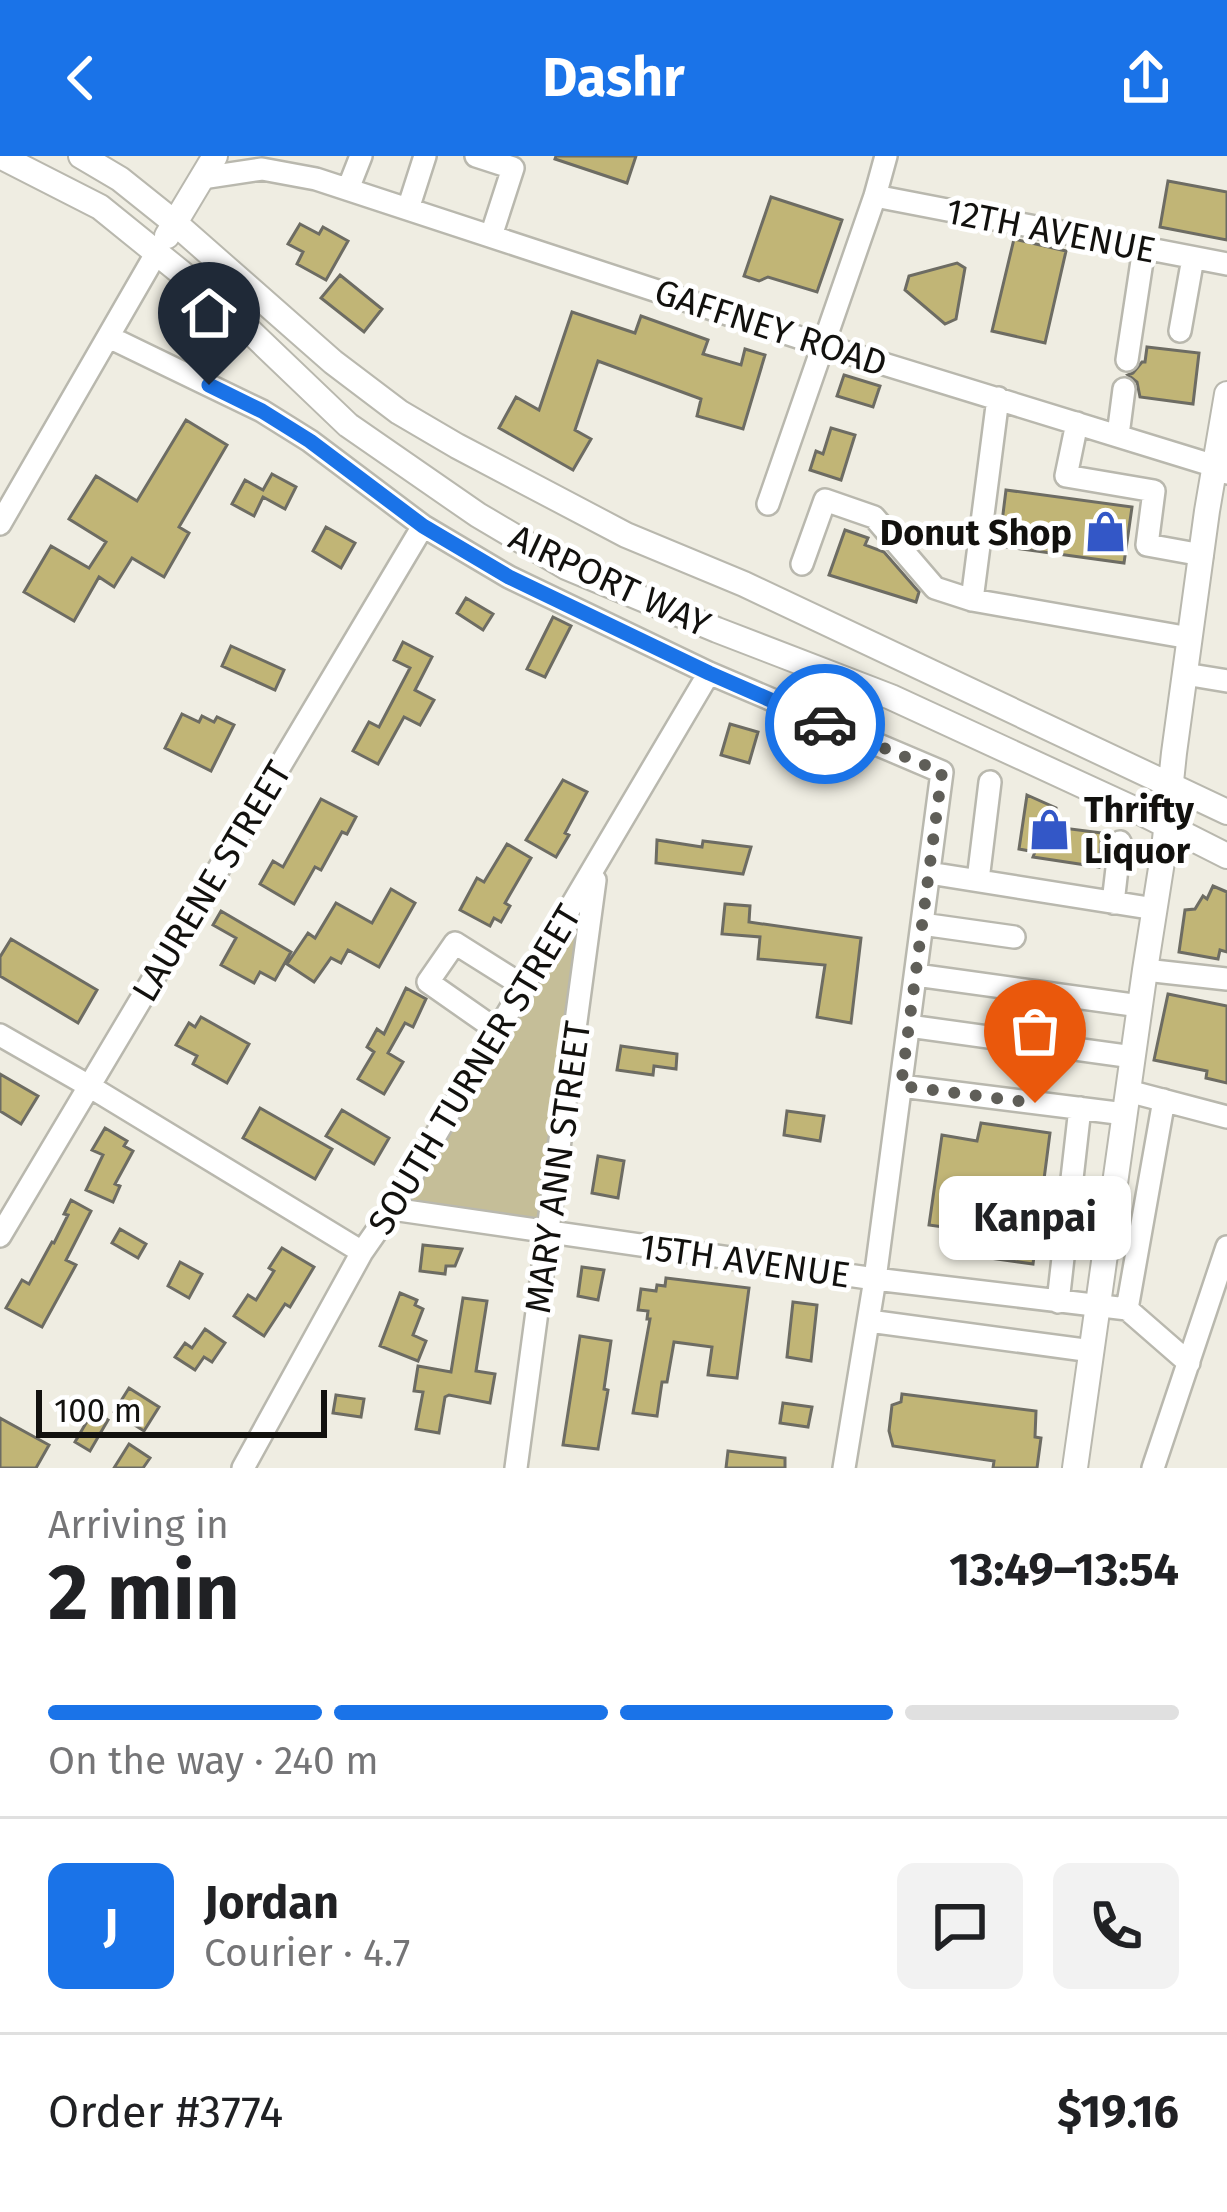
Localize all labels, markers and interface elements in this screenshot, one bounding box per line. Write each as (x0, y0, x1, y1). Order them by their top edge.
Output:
icon: back (48, 45, 114, 111)
icon: share (1113, 45, 1179, 111)
text: Dashr (542, 46, 685, 110)
street label: 12TH AVENUE (942, 189, 1159, 273)
pin (158, 262, 260, 385)
street label: GAFFNEY ROAD (649, 270, 892, 386)
icon: home (176, 280, 242, 346)
shop icon: Donut Shop (1083, 509, 1129, 555)
place label: Donut Shop (880, 511, 1072, 555)
street label: AIRPORT WAY (502, 515, 717, 647)
courier (765, 664, 885, 784)
icon: car (792, 691, 858, 757)
street label: LAURENE STREET (123, 753, 301, 1010)
place label: Thrifty Liquor (1084, 788, 1194, 873)
shop icon: Thrifty Liquor (1027, 807, 1073, 853)
street label: SOUTH TURNER STREET (359, 896, 591, 1242)
pin (984, 980, 1086, 1103)
icon: bag (1002, 998, 1068, 1064)
street label: MARY ANN STREET (516, 1018, 600, 1316)
callout: Kanpai (939, 1175, 1131, 1259)
text: Kanpai (973, 1195, 1097, 1241)
street label: 15TH AVENUE (637, 1224, 853, 1298)
scale bar (36, 1384, 327, 1437)
text: 100 m (54, 1391, 142, 1431)
text: Arriving in (48, 1502, 229, 1548)
text: 13:49–13:54 (949, 1543, 1179, 1597)
text: 2 min (48, 1546, 240, 1640)
text: On the way · 240 m (48, 1738, 379, 1784)
button: chat (897, 1863, 1023, 1989)
button: phone (1053, 1863, 1179, 1989)
text: Jordan (204, 1876, 339, 1930)
text: J (104, 1899, 118, 1953)
text: Courier · 4.7 (204, 1930, 410, 1976)
text: Order #3774 (48, 2085, 283, 2139)
text: $19.16 (1057, 2085, 1179, 2139)

